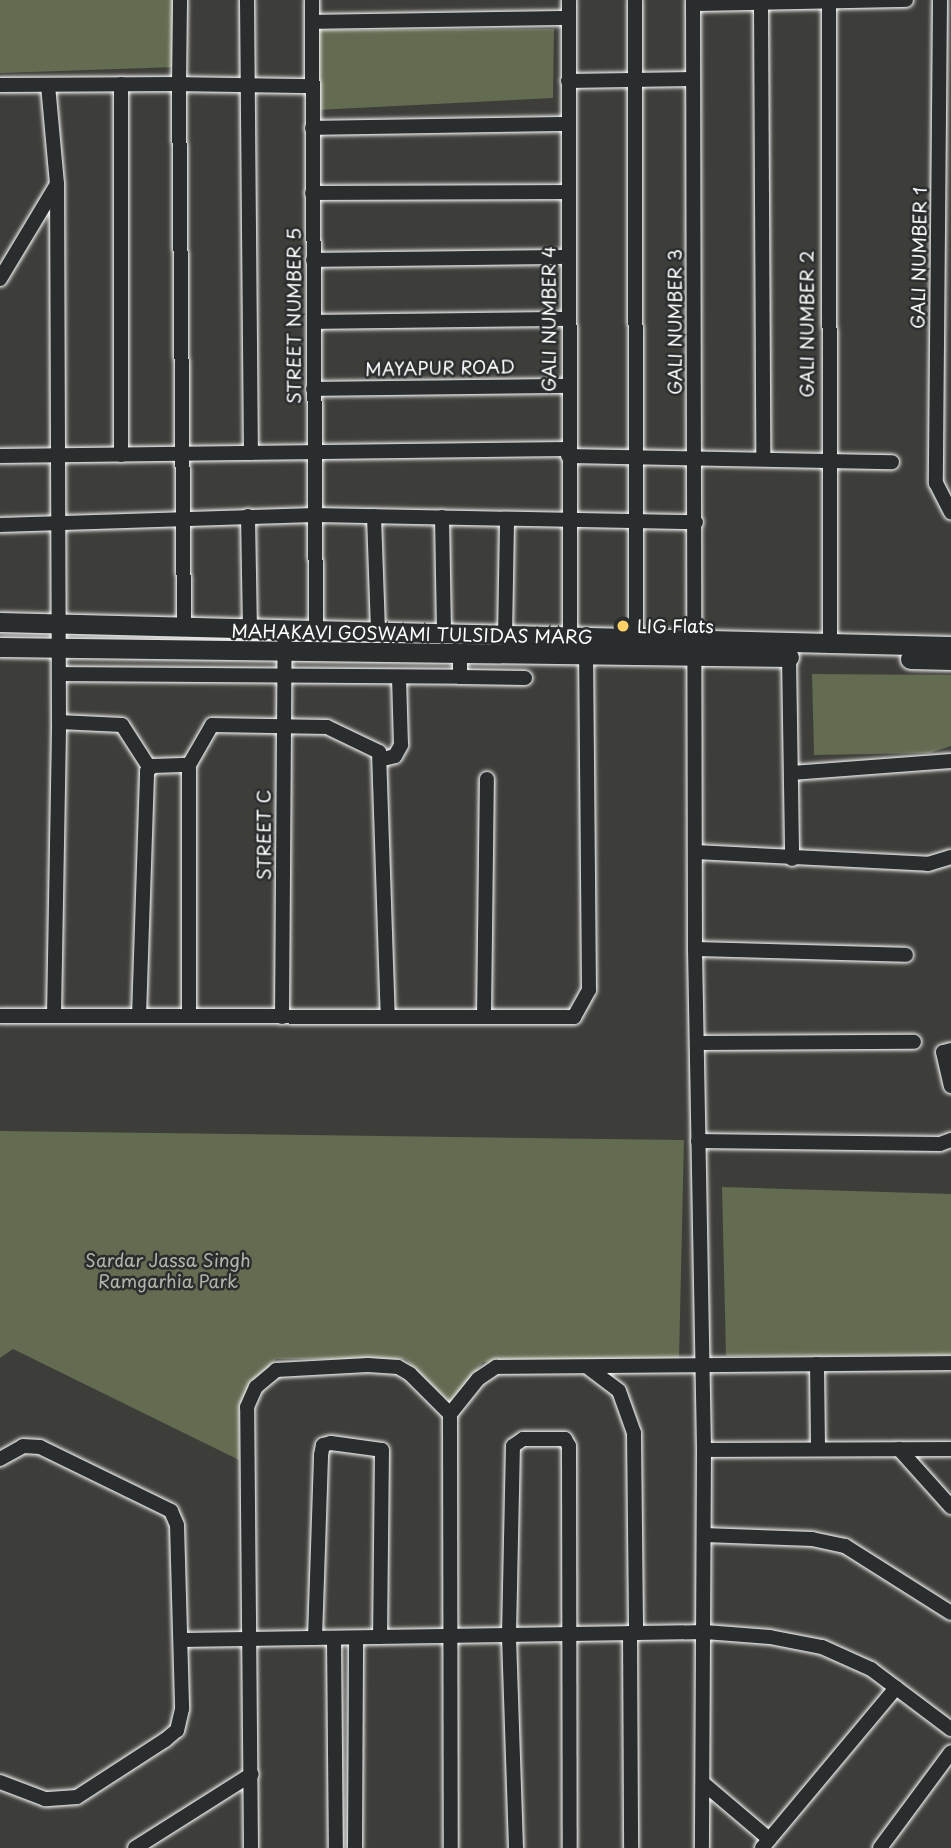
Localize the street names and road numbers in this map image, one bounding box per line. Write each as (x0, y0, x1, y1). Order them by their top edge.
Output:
street label: GALI NUMBER 1 (907, 186, 931, 330)
street label: STREET NUMBER 5 (283, 228, 305, 404)
street label: GALI NUMBER 4 (538, 245, 560, 393)
street label: GALI NUMBER 3 (664, 248, 686, 396)
street label: GALI NUMBER 2 (796, 249, 818, 399)
street label: MAYAPUR ROAD (364, 356, 516, 380)
street label: MAHAKAVI GOSWAMI TULSIDAS MARG (231, 620, 593, 648)
street label: STREET C (253, 790, 275, 880)

